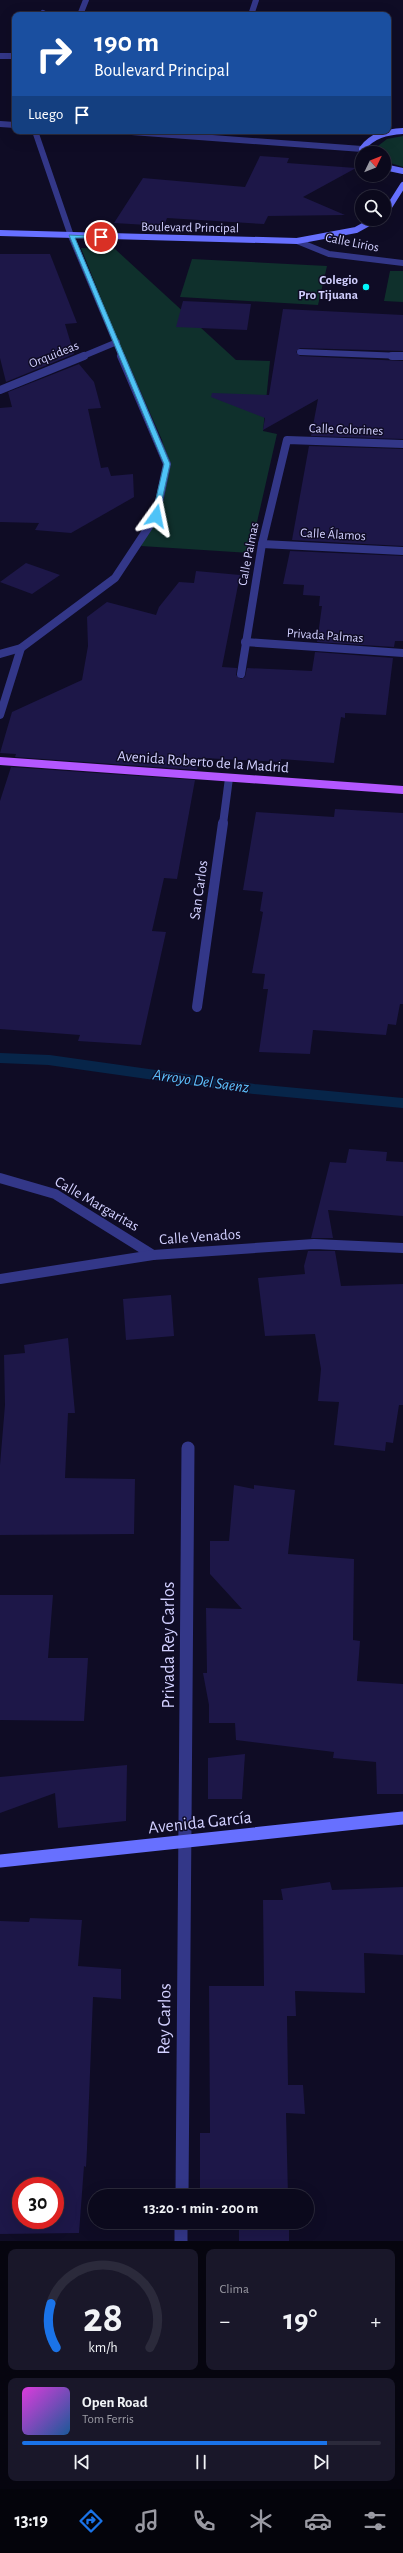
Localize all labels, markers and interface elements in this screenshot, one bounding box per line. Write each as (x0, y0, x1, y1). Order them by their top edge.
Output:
icon: right (28, 28, 80, 80)
text: 190 m (94, 29, 159, 57)
text: Boulevard Principal (94, 62, 230, 80)
icon: arrive (71, 104, 93, 126)
text: Luego (28, 107, 63, 122)
north arrow (355, 146, 391, 182)
map controls (355, 146, 391, 226)
button: search (355, 190, 391, 226)
pin (84, 220, 118, 254)
street label: Boulevard Principal (141, 221, 239, 235)
icon: arrive (90, 226, 112, 248)
street label: Calle Lirios (324, 231, 380, 255)
place label: Colegio Pro Tijuana (298, 274, 359, 302)
marker: Colegio Pro Tijuana (361, 282, 371, 292)
street label: Orquideas (27, 339, 81, 371)
street label: Calle Colorines (309, 422, 384, 438)
position arrow (135, 495, 177, 537)
street label: Calle Palmas (236, 521, 262, 587)
street label: Calle Álamos (300, 526, 366, 543)
street label: Privada Palmas (286, 627, 364, 645)
street label: Avenida Roberto de la Madrid (117, 749, 289, 775)
street label: San Carlos (187, 859, 211, 921)
water label: Arroyo Del Saenz (151, 1066, 251, 1096)
street label: Calle Margaritas (52, 1174, 142, 1234)
street label: Calle Venados (159, 1227, 241, 1247)
street label: Privada Rey Carlos (160, 1581, 178, 1709)
street label: Avenida García (147, 1809, 253, 1837)
street label: Rey Carlos (155, 1983, 175, 2055)
speed limit sign: 30 (12, 2177, 64, 2229)
text: 13:20 · 1 min · 200 m (144, 2201, 258, 2216)
text: Clima (220, 2283, 249, 2296)
text: 28 (83, 2297, 123, 2338)
text: 19° (283, 2305, 317, 2335)
text: − (220, 2310, 230, 2332)
text: + (370, 2310, 381, 2332)
text: km/h (88, 2340, 117, 2354)
text: Open Road (82, 2395, 148, 2410)
text: Tom Ferris (82, 2413, 134, 2426)
icon: previous (71, 2451, 93, 2473)
icon: pause (190, 2451, 212, 2473)
icon: next (310, 2451, 332, 2473)
icon: directions (77, 2507, 105, 2535)
icon: music (133, 2507, 161, 2535)
icon: phone (190, 2507, 218, 2535)
icon: climate (247, 2507, 275, 2535)
icon: car (304, 2507, 332, 2535)
icon: filters (361, 2507, 389, 2535)
text: 13:19 (14, 2512, 48, 2530)

